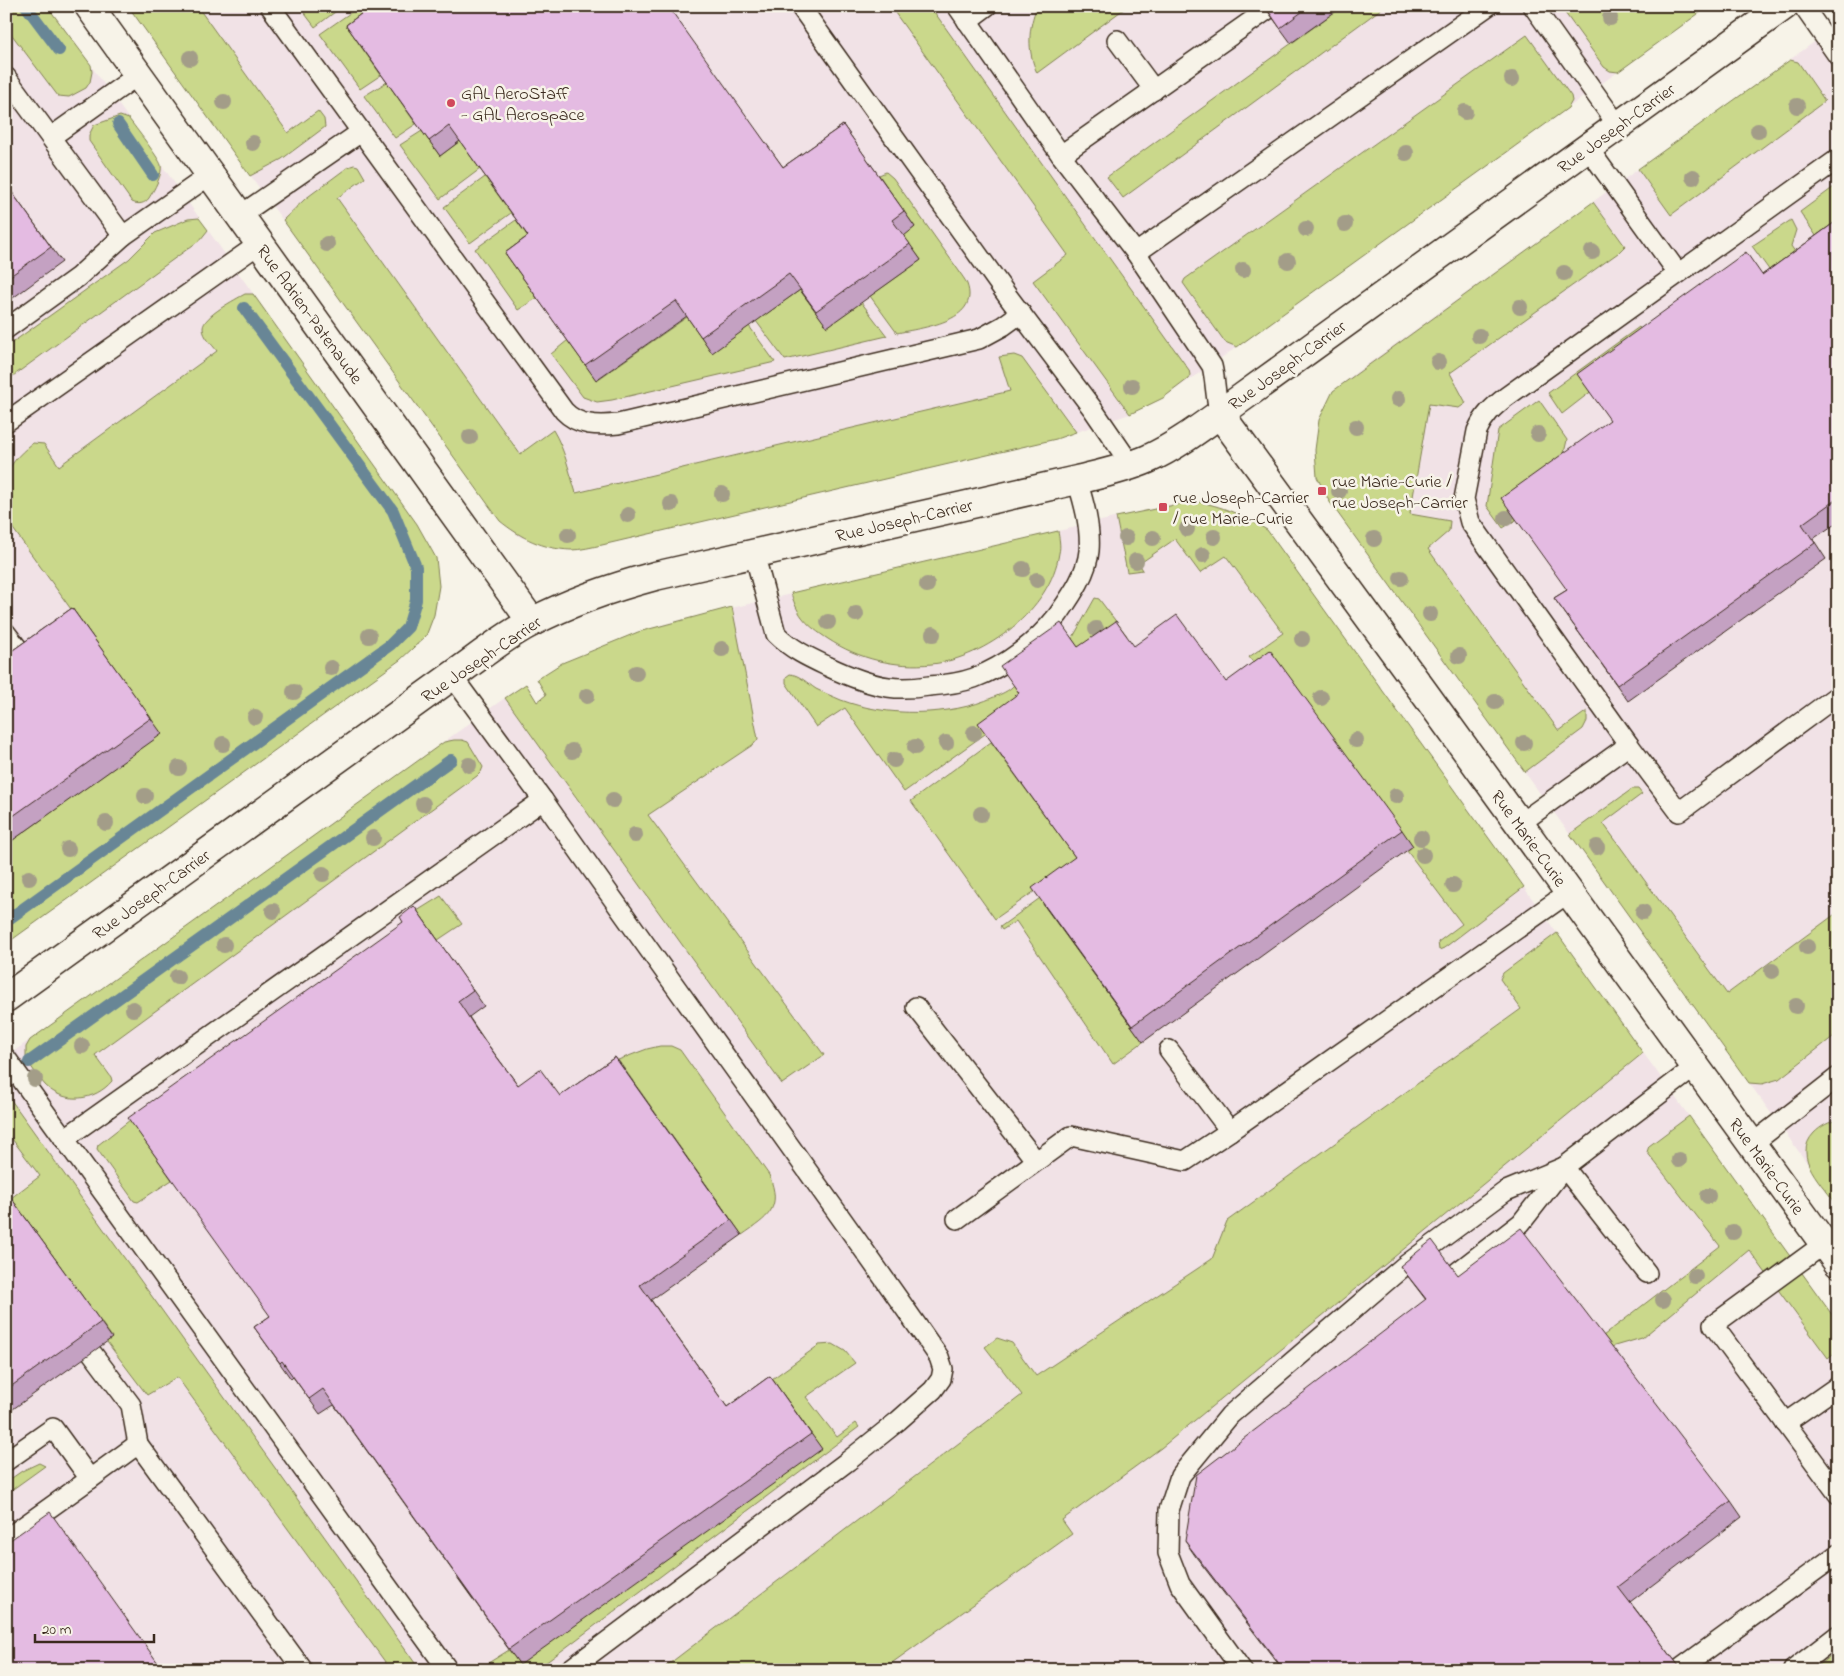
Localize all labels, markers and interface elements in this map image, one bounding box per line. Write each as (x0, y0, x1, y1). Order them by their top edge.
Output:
street label: Rue Joseph-Carrier (1553, 78, 1682, 181)
place label: GAL AeroStaff - GAL Aerospace (461, 82, 586, 129)
marker: GAL AeroStaff - GAL Aerospace (445, 97, 457, 109)
street label: Rue Adrien-Patenaude (249, 240, 368, 391)
street label: Rue Joseph-Carrier (1224, 315, 1353, 418)
place label: rue Marie-Curie / rue Joseph-Carrier (1332, 470, 1468, 517)
marker: rue Marie-Curie / rue Joseph-Carrier (1316, 485, 1328, 497)
place label: rue Joseph-Carrier / rue Marie-Curie (1173, 486, 1309, 533)
street label: Rue Joseph-Carrier (833, 493, 976, 550)
marker: rue Joseph-Carrier / rue Marie-Curie (1157, 501, 1169, 513)
street label: Rue Joseph-Carrier (417, 610, 548, 711)
street label: Rue Marie-Curie (1483, 785, 1572, 894)
street label: Rue Joseph-Carrier (88, 844, 217, 947)
street label: Rue Marie-Curie (1721, 1113, 1810, 1222)
scale bar (35, 1611, 154, 1643)
text: 20 m (42, 1619, 72, 1641)

